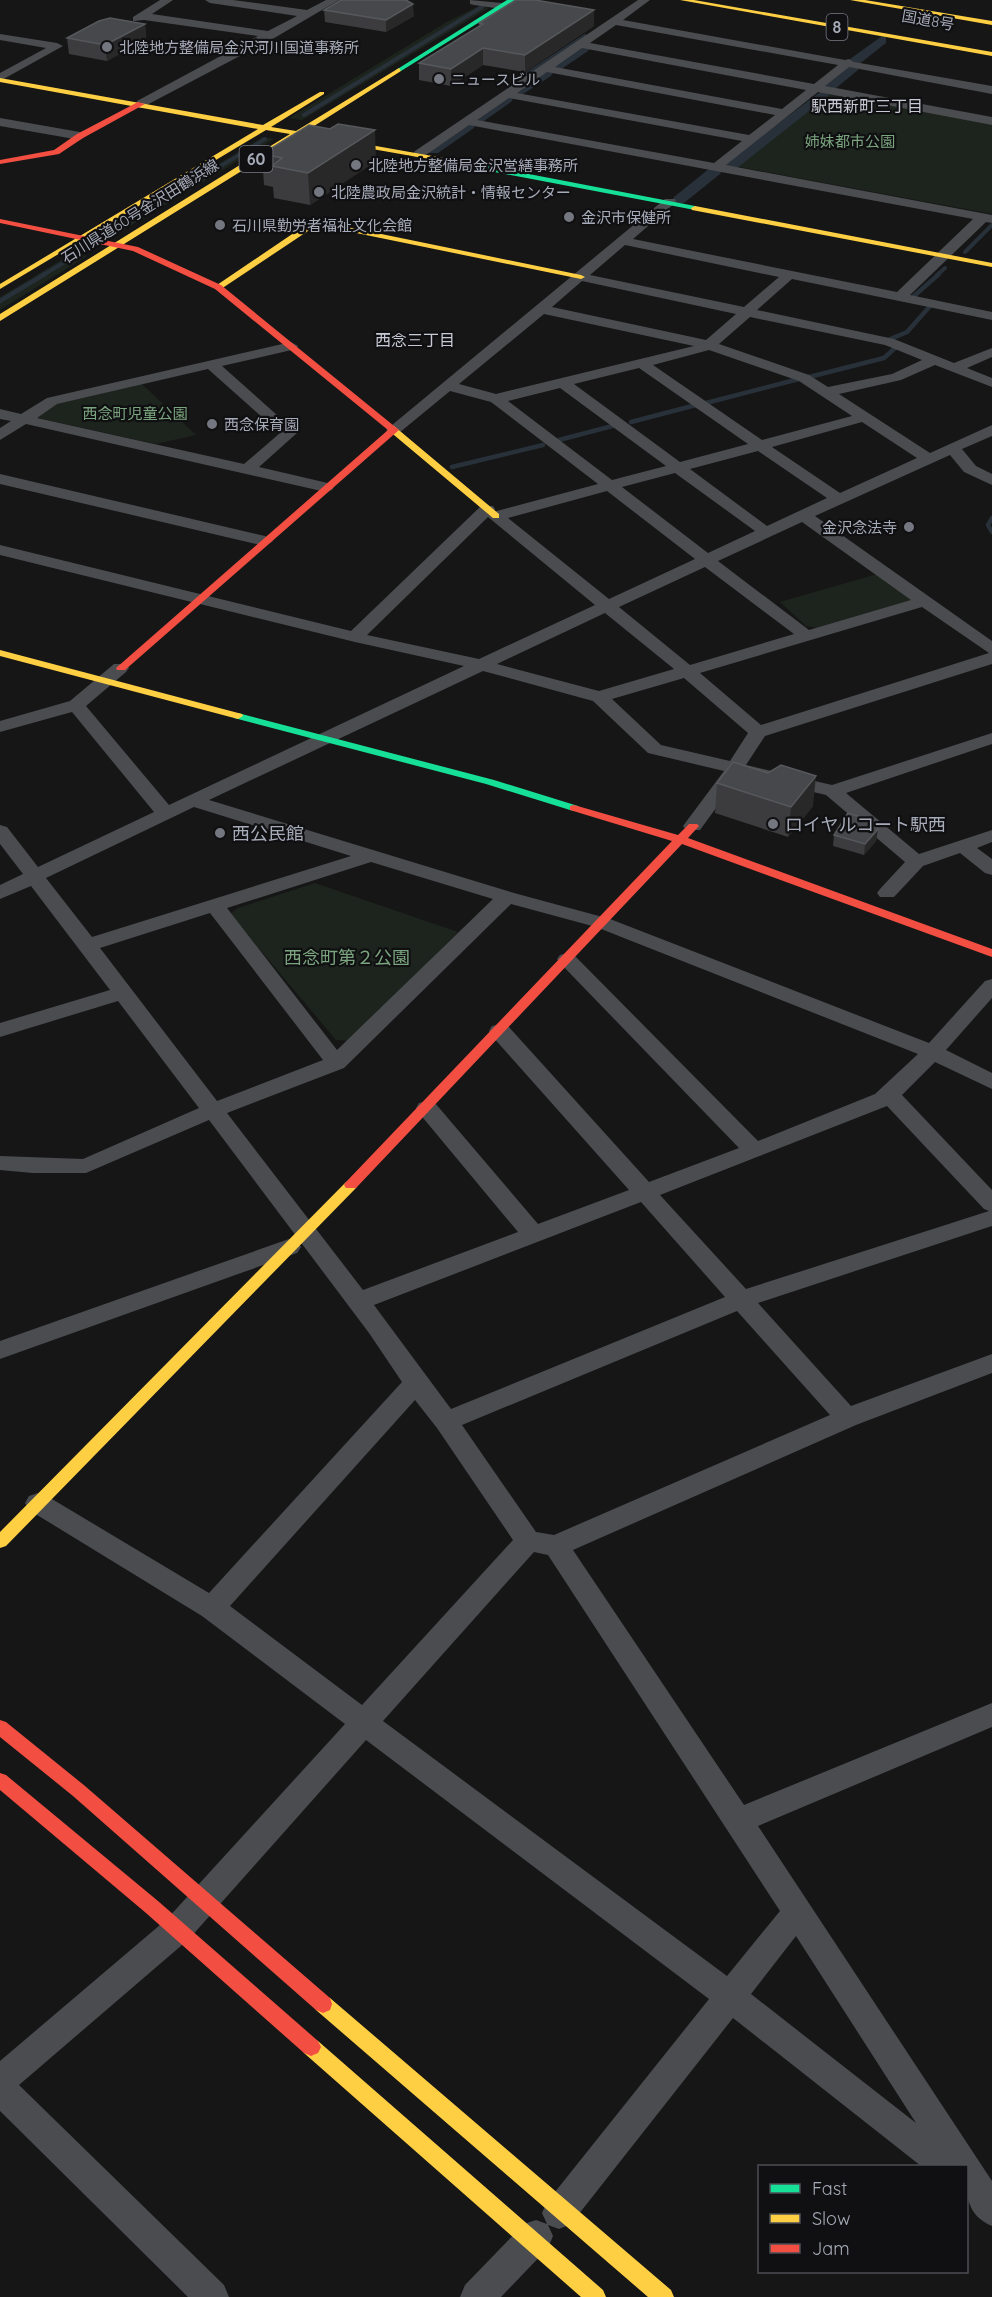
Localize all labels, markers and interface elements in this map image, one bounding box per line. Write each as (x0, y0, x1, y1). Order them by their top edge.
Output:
street label: 国道8号 (900, 6, 956, 34)
road number: 8 (826, 14, 848, 40)
place label: 北陸地方整備局金沢河川国道事務所 (119, 38, 359, 57)
marker: 北陸地方整備局金沢河川国道事務所 (100, 40, 114, 54)
place label: ニュースビル (451, 70, 540, 89)
marker: ニュースビル (432, 72, 446, 86)
district label: 駅西新町三丁目 (811, 96, 923, 116)
park label: 姉妹都市公園 (805, 132, 895, 151)
road number: 60 (240, 146, 272, 172)
street label: 石川県道60号金沢田鶴浜線 (58, 155, 222, 267)
place label: 北陸地方整備局金沢営繕事務所 (368, 156, 578, 175)
marker: 北陸地方整備局金沢営繕事務所 (349, 158, 363, 172)
place label: 北陸農政局金沢統計・情報センター (331, 183, 571, 202)
marker: 北陸農政局金沢統計・情報センター (312, 185, 326, 199)
place label: 金沢市保健所 (581, 208, 671, 227)
marker: 金沢市保健所 (562, 210, 576, 224)
place label: 石川県勤労者福祉文化会館 (232, 216, 412, 235)
marker: 石川県勤労者福祉文化会館 (213, 218, 227, 232)
district label: 西念三丁目 (375, 330, 455, 350)
park label: 西念町児童公園 (82, 404, 188, 423)
place label: 西念保育園 (224, 415, 299, 434)
marker: 西念保育園 (205, 417, 219, 431)
place label: 金沢念法寺 (822, 518, 897, 537)
marker: 金沢念法寺 (902, 520, 916, 534)
place label: ロイヤルコート駅西 (785, 813, 946, 836)
marker: ロイヤルコート駅西 (766, 817, 780, 831)
place label: 西公民館 (232, 822, 304, 845)
marker: 西公民館 (213, 826, 227, 840)
park label: 西念町第２公園 (284, 946, 410, 969)
legend (758, 2165, 968, 2273)
text: Fast (812, 2177, 847, 2200)
text: Slow (812, 2207, 850, 2230)
text: Jam (812, 2237, 850, 2260)

